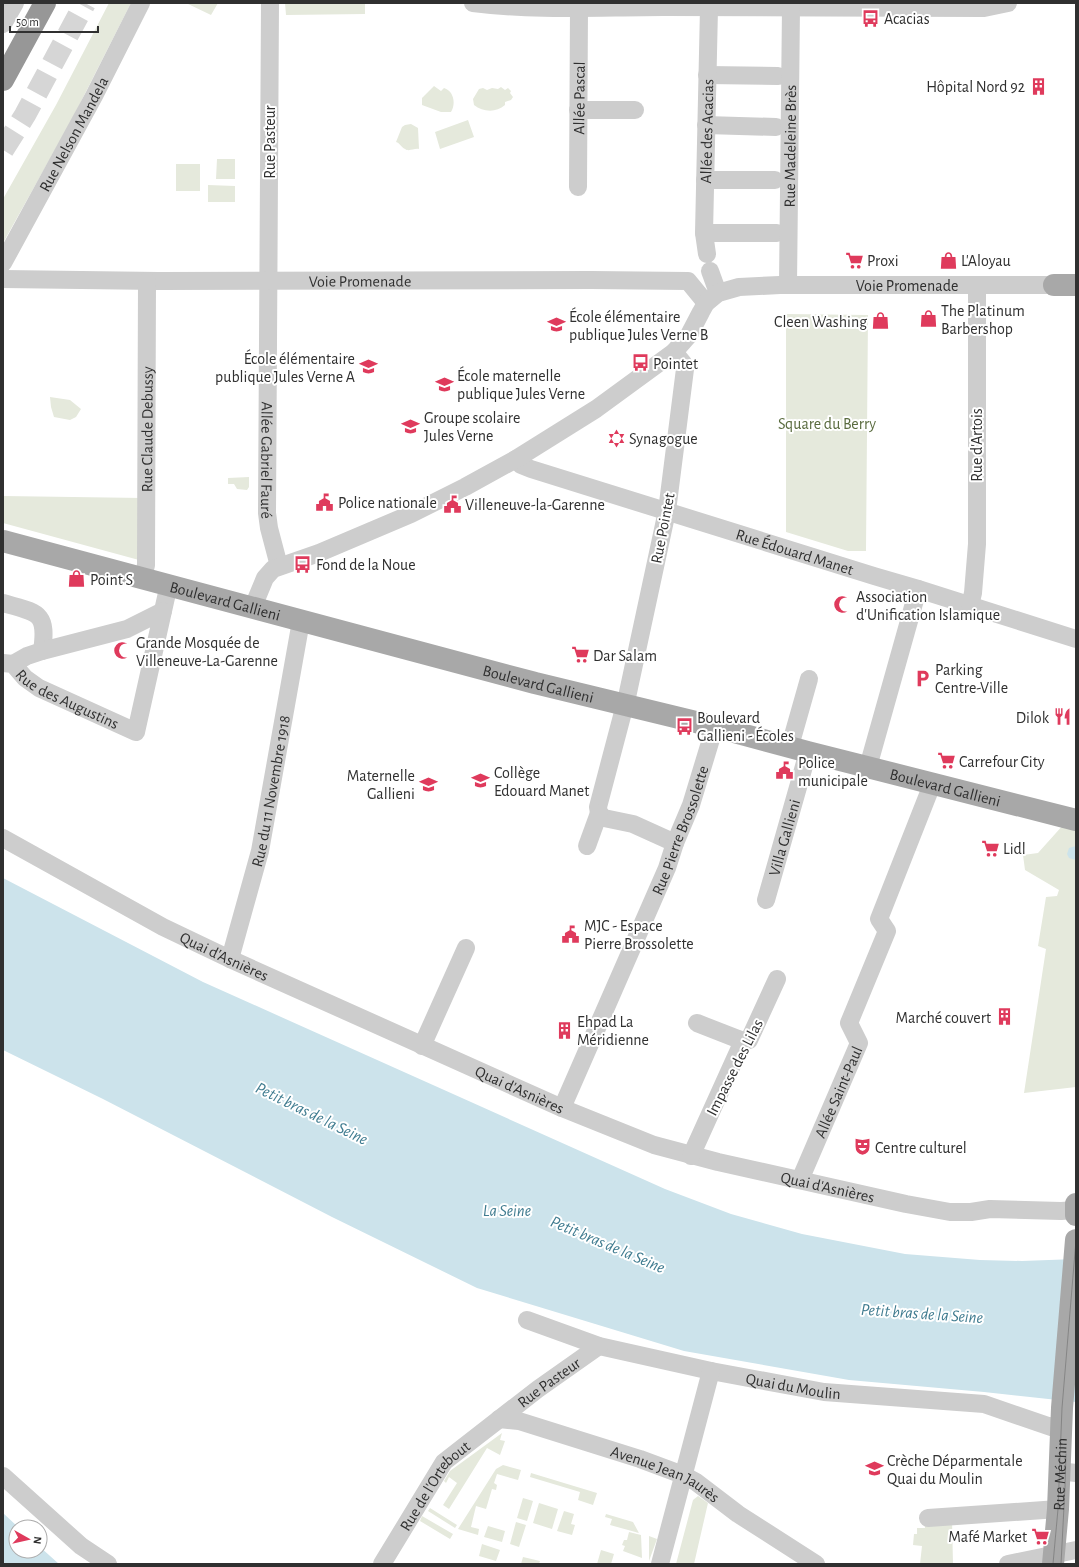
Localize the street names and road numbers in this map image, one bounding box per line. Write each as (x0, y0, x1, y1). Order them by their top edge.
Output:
street label: Allée Pascal (571, 61, 588, 135)
street label: Rue Nelson Mandela (37, 74, 111, 195)
street label: Allée des Acacias (698, 79, 716, 184)
street label: Rue Madeleine Brès (782, 84, 799, 207)
street label: Rue Pasteur (262, 104, 278, 179)
street label: Voie Promenade (309, 273, 411, 290)
street label: Voie Promenade (856, 278, 958, 294)
street label: Rue Claude Debussy (139, 366, 157, 492)
street label: Allée Gabriel Fauré (258, 401, 275, 520)
street label: Rue d'Artois (969, 408, 985, 482)
street label: Rue Pointet (648, 491, 678, 565)
street label: Rue Édouard Manet (734, 526, 855, 578)
street label: Boulevard Gallieni (168, 579, 282, 624)
street label: Boulevard Gallieni (481, 662, 595, 706)
street label: Rue des Augustins (12, 667, 121, 732)
street label: Rue du 11 Novembre 1918 (249, 714, 293, 869)
street label: Rue Pierre Brossolette (649, 764, 711, 897)
street label: Boulevard Gallieni (888, 766, 1002, 810)
street label: Villa Gallieni (766, 798, 803, 878)
street label: Quai d'Asnières (177, 929, 271, 984)
street label: Impasse des Lilas (704, 1016, 766, 1118)
street label: Allée Saint-Paul (812, 1044, 866, 1140)
street label: Quai d'Asnières (472, 1063, 566, 1117)
street label: Quai d'Asnières (779, 1169, 876, 1206)
street label: Rue Pasteur (515, 1354, 584, 1411)
street label: Quai du Moulin (744, 1371, 841, 1402)
street label: Rue Méchin (1051, 1437, 1070, 1511)
street label: Rue de l'Ortebout (397, 1438, 473, 1534)
street label: Avenue Jean Jaurès (609, 1443, 722, 1506)

